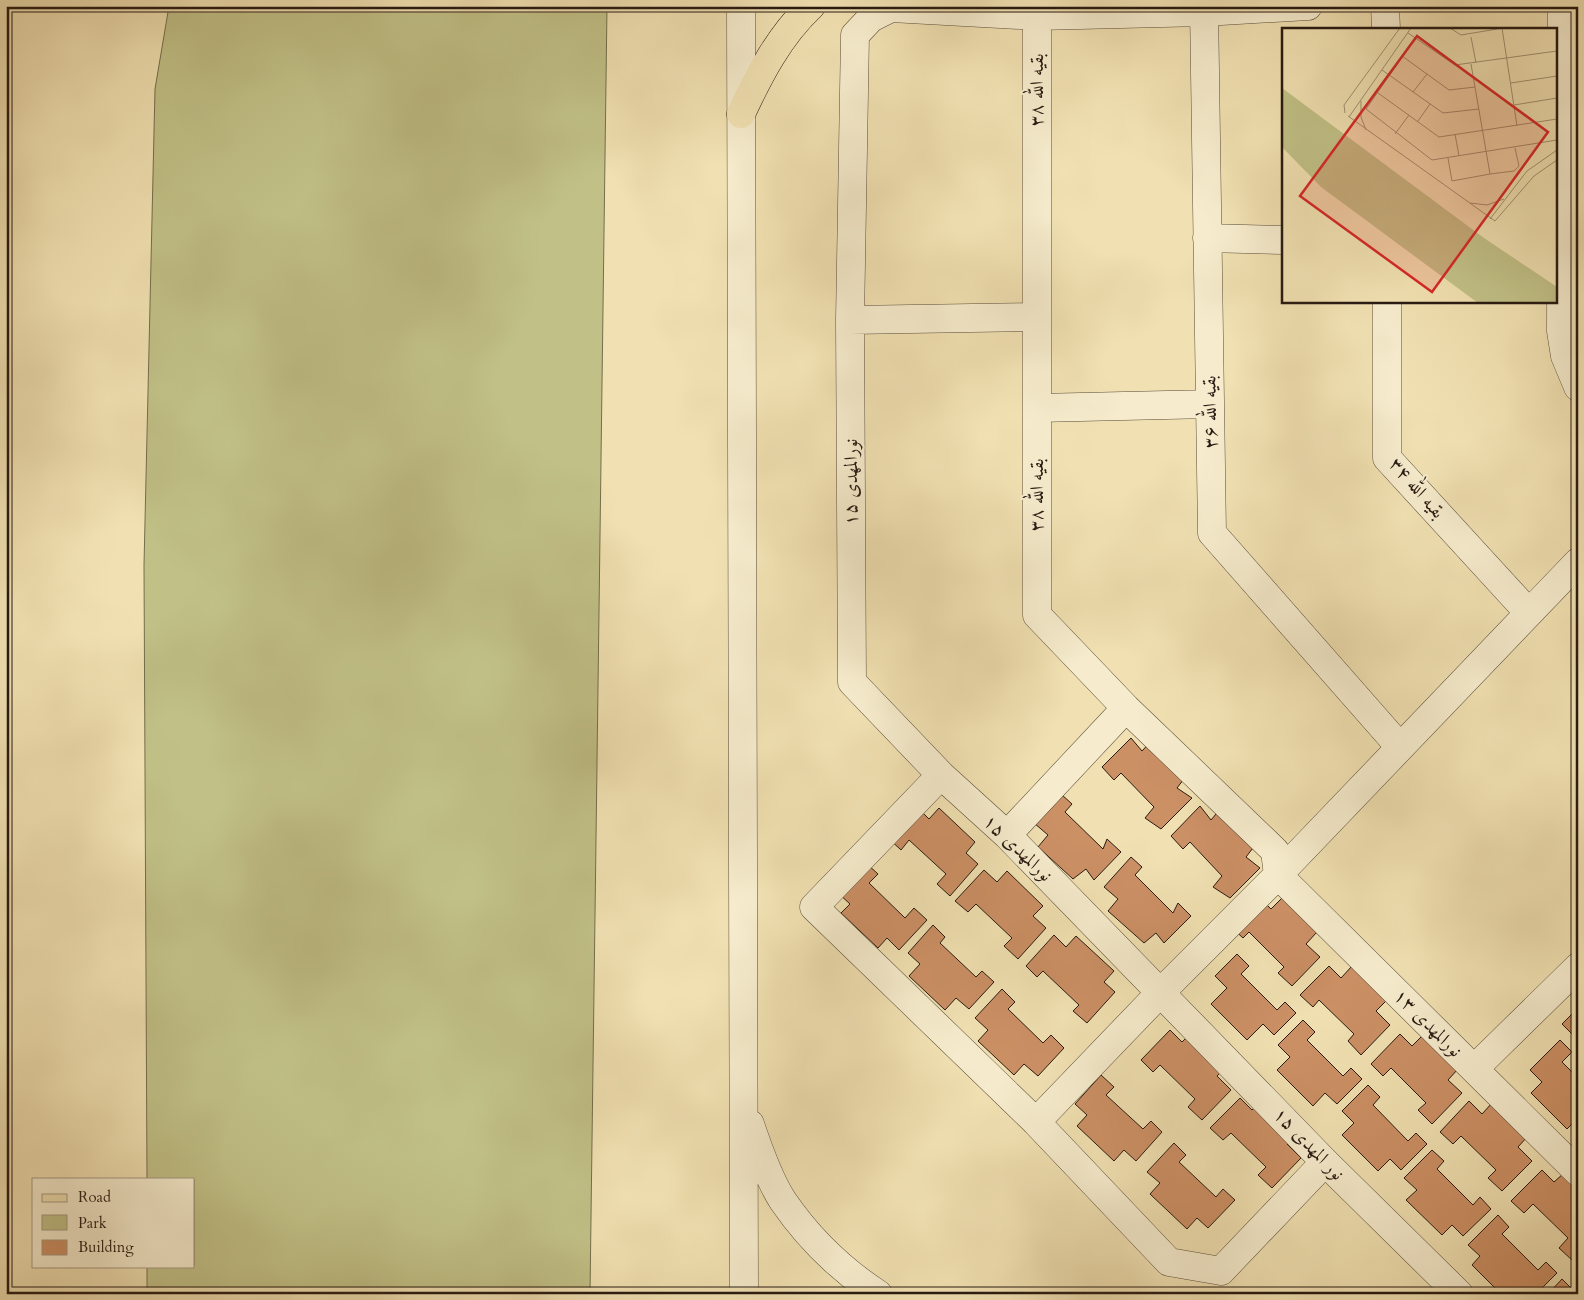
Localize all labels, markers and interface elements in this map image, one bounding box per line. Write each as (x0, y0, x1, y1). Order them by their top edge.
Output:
inset map (1282, 28, 1556, 302)
street label: بقیه الله ۳۸ (1022, 53, 1050, 127)
street label: بقیه الله ۳۶ (1194, 375, 1224, 449)
street label: نورالمهدی ۱۵ (838, 439, 864, 525)
street label: بقیه الله ۳۴ (1383, 451, 1452, 524)
street label: بقیه الله ۳۸ (1022, 458, 1050, 532)
street label: نورالمهدی ۱۵ (978, 808, 1058, 888)
street label: نورالمهدی ۱۳ (1388, 983, 1468, 1063)
street label: نور المهدی ۱۵ (1268, 1102, 1350, 1186)
legend (32, 1178, 195, 1268)
text: Road (78, 1187, 111, 1207)
text: Park (78, 1213, 107, 1233)
text: Building (78, 1237, 134, 1257)

